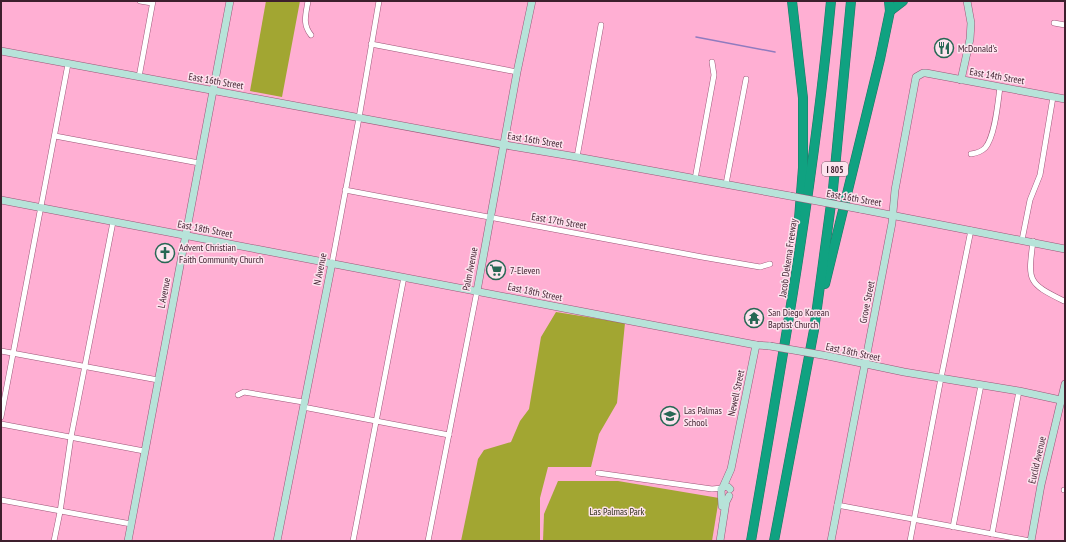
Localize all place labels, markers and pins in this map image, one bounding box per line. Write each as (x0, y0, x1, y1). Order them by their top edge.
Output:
restaurant icon: McDonald's (933, 37, 955, 59)
place label: McDonald's (958, 42, 998, 55)
place label: Advent Christian Faith Community Church (179, 241, 263, 266)
church icon: Advent Christian Faith Community Church (154, 242, 176, 264)
supermarket icon: 7-Eleven (485, 259, 507, 281)
place label: 7-Eleven (510, 264, 540, 277)
place label: San Diego Korean Baptist Church (768, 306, 829, 331)
temple icon: San Diego Korean Baptist Church (743, 307, 765, 329)
place label: Las Palmas School (684, 404, 723, 429)
school or university icon: Las Palmas School (659, 405, 681, 427)

